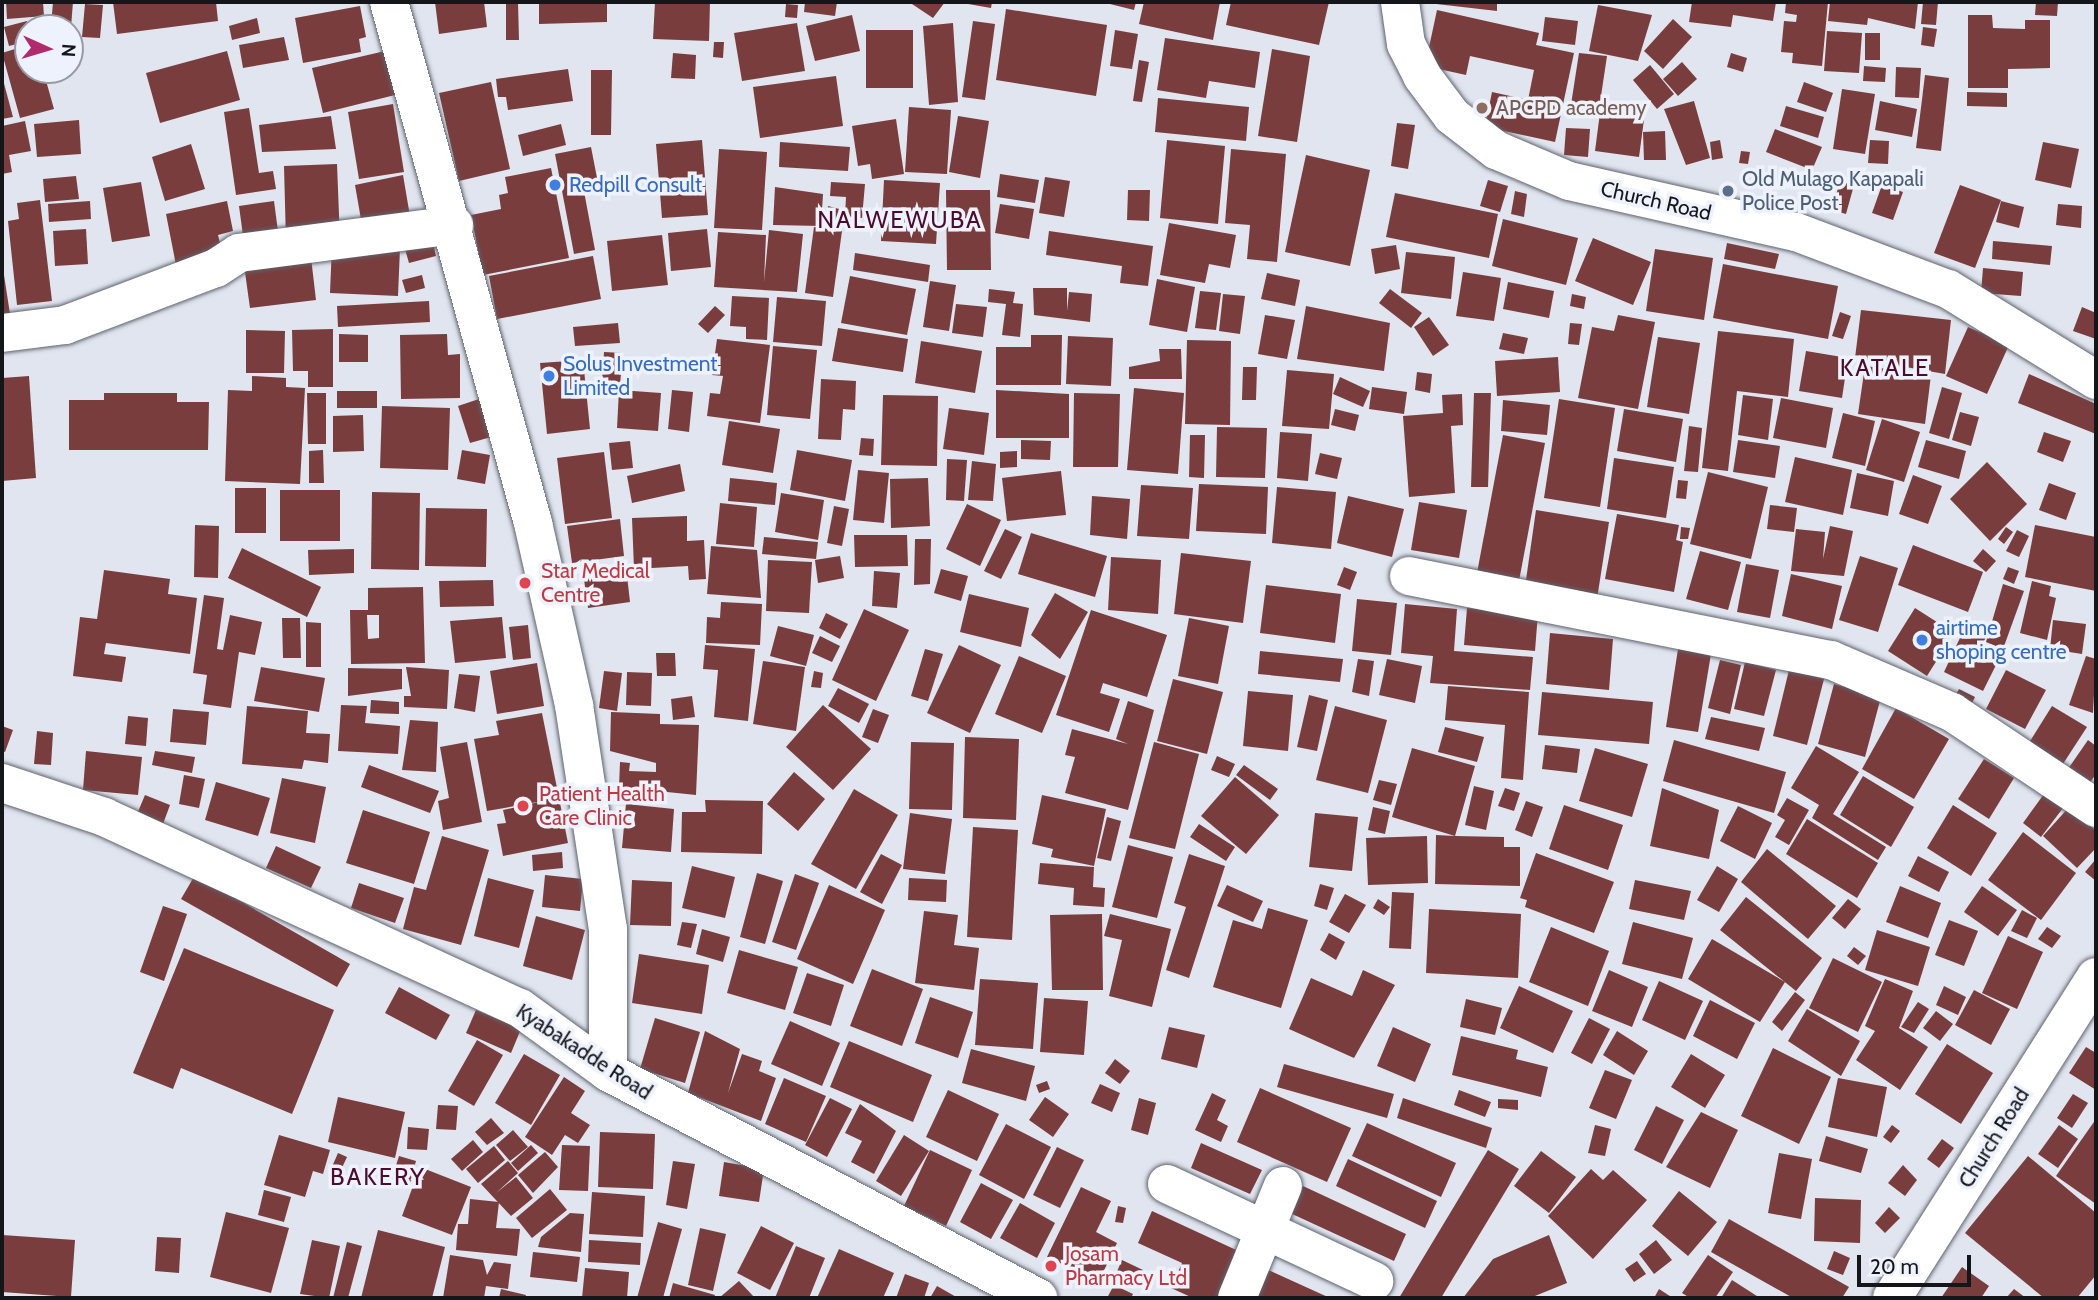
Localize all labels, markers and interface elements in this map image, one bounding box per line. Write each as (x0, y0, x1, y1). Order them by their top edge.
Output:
north arrow (14, 14, 84, 84)
text: N (57, 43, 80, 58)
place label: APCPD academy (1496, 95, 1647, 121)
marker: APCPD academy (1474, 100, 1490, 116)
place label: Old Mulago Kapapali Police Post (1742, 166, 1924, 216)
place label: Redpill Consult (569, 172, 702, 198)
street label: Church Road (1598, 176, 1714, 226)
marker: Redpill Consult (547, 177, 563, 193)
marker: Old Mulago Kapapali Police Post (1720, 183, 1736, 199)
district label: NALWEWUBA (818, 206, 982, 234)
place label: Solus Investment Limited (563, 351, 717, 401)
district label: KATALE (1840, 354, 1930, 382)
marker: Solus Investment Limited (541, 368, 557, 384)
place label: Star Medical Centre (541, 558, 650, 608)
marker: Star Medical Centre (515, 573, 535, 593)
place label: airtime shoping centre (1936, 615, 2067, 665)
marker: airtime shoping centre (1914, 632, 1930, 648)
place label: Patient Health Care Clinic (539, 781, 665, 831)
marker: Patient Health Care Clinic (513, 796, 533, 816)
street label: Kyabakadde Road (511, 999, 657, 1105)
street label: Church Road (1953, 1083, 2035, 1193)
district label: BAKERY (331, 1163, 425, 1191)
scale bar (1860, 1240, 1974, 1284)
place label: Josam Pharmacy Ltd (1065, 1241, 1187, 1291)
text: 20 m (1870, 1254, 1919, 1279)
marker: Josam Pharmacy Ltd (1043, 1258, 1059, 1274)

